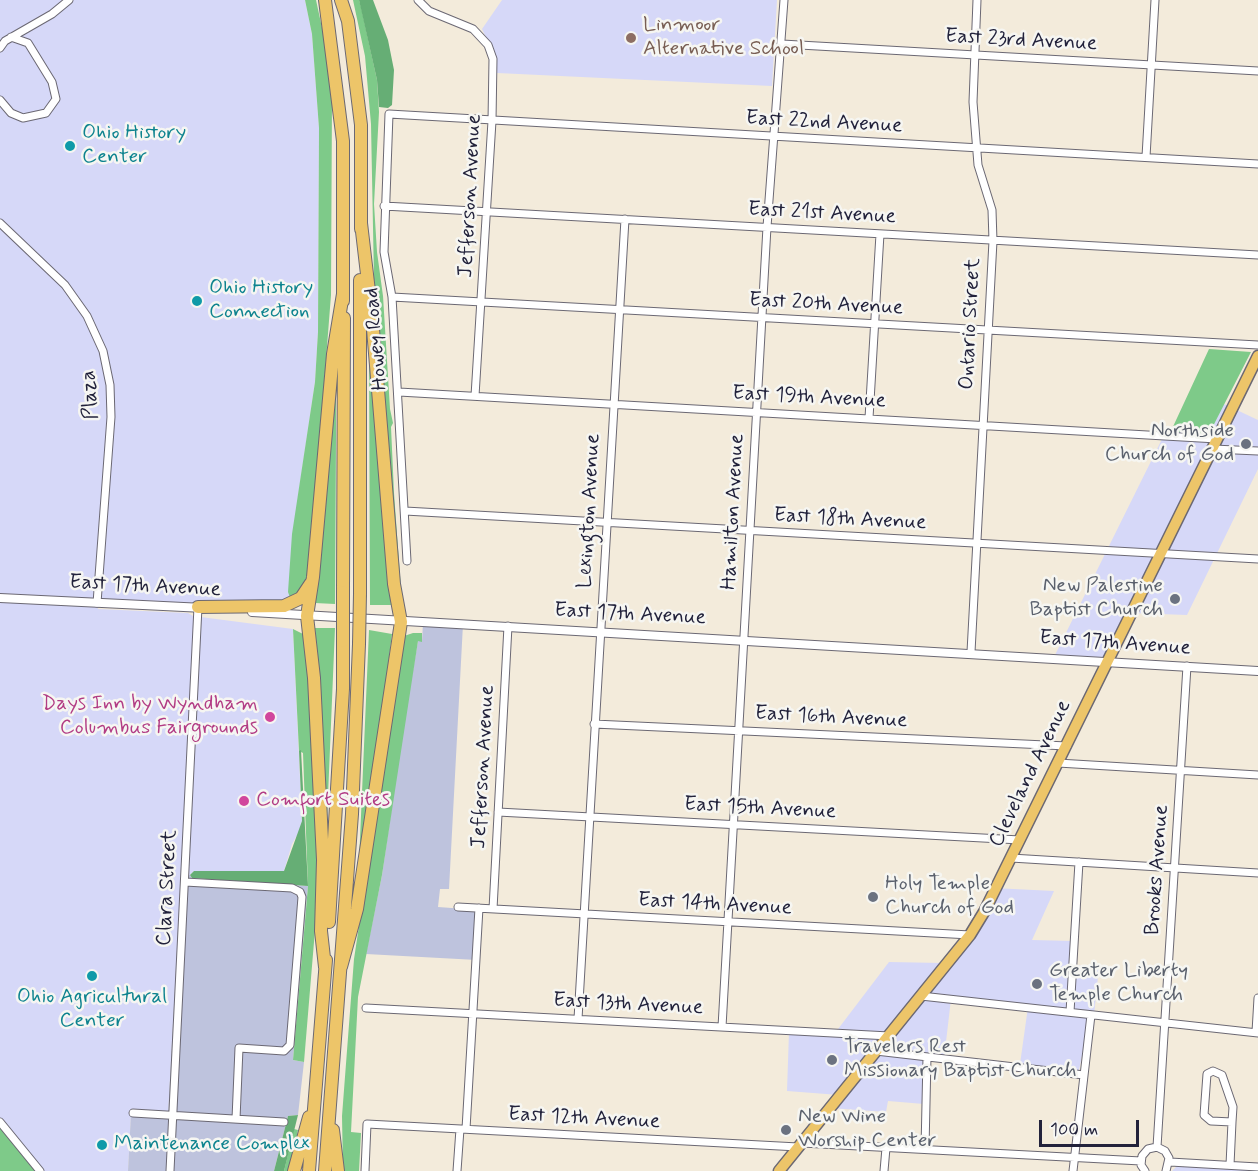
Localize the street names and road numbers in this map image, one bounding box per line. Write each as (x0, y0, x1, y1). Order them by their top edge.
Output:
street label: East 23rd Avenue (944, 24, 1098, 58)
street label: East 22nd Avenue (745, 106, 903, 140)
street label: Jefferson Avenue (454, 114, 488, 278)
street label: East 21st Avenue (747, 198, 897, 230)
street label: Ontario Street (955, 258, 987, 390)
street label: Howey Road (360, 286, 394, 392)
street label: East 20th Avenue (748, 288, 904, 322)
street label: Plaza (77, 369, 105, 421)
street label: East 19th Avenue (732, 381, 886, 415)
street label: Lexington Avenue (573, 433, 607, 589)
street label: Hamilton Avenue (717, 433, 751, 591)
street label: East 18th Avenue (773, 503, 927, 537)
street label: East 17th Avenue (69, 570, 221, 604)
street label: East 17th Avenue (554, 598, 706, 632)
street label: East 17th Avenue (1038, 626, 1192, 662)
street label: Jefferson Avenue (467, 685, 501, 849)
street label: Cleveland Avenue (984, 696, 1078, 852)
street label: East 16th Avenue (754, 701, 908, 735)
street label: East 15th Avenue (683, 792, 837, 826)
street label: Brooks Avenue (1141, 804, 1175, 936)
street label: Clara Street (152, 829, 184, 947)
street label: East 14th Avenue (637, 888, 793, 922)
street label: East 13th Avenue (552, 988, 704, 1022)
street label: East 12th Avenue (507, 1102, 661, 1136)

